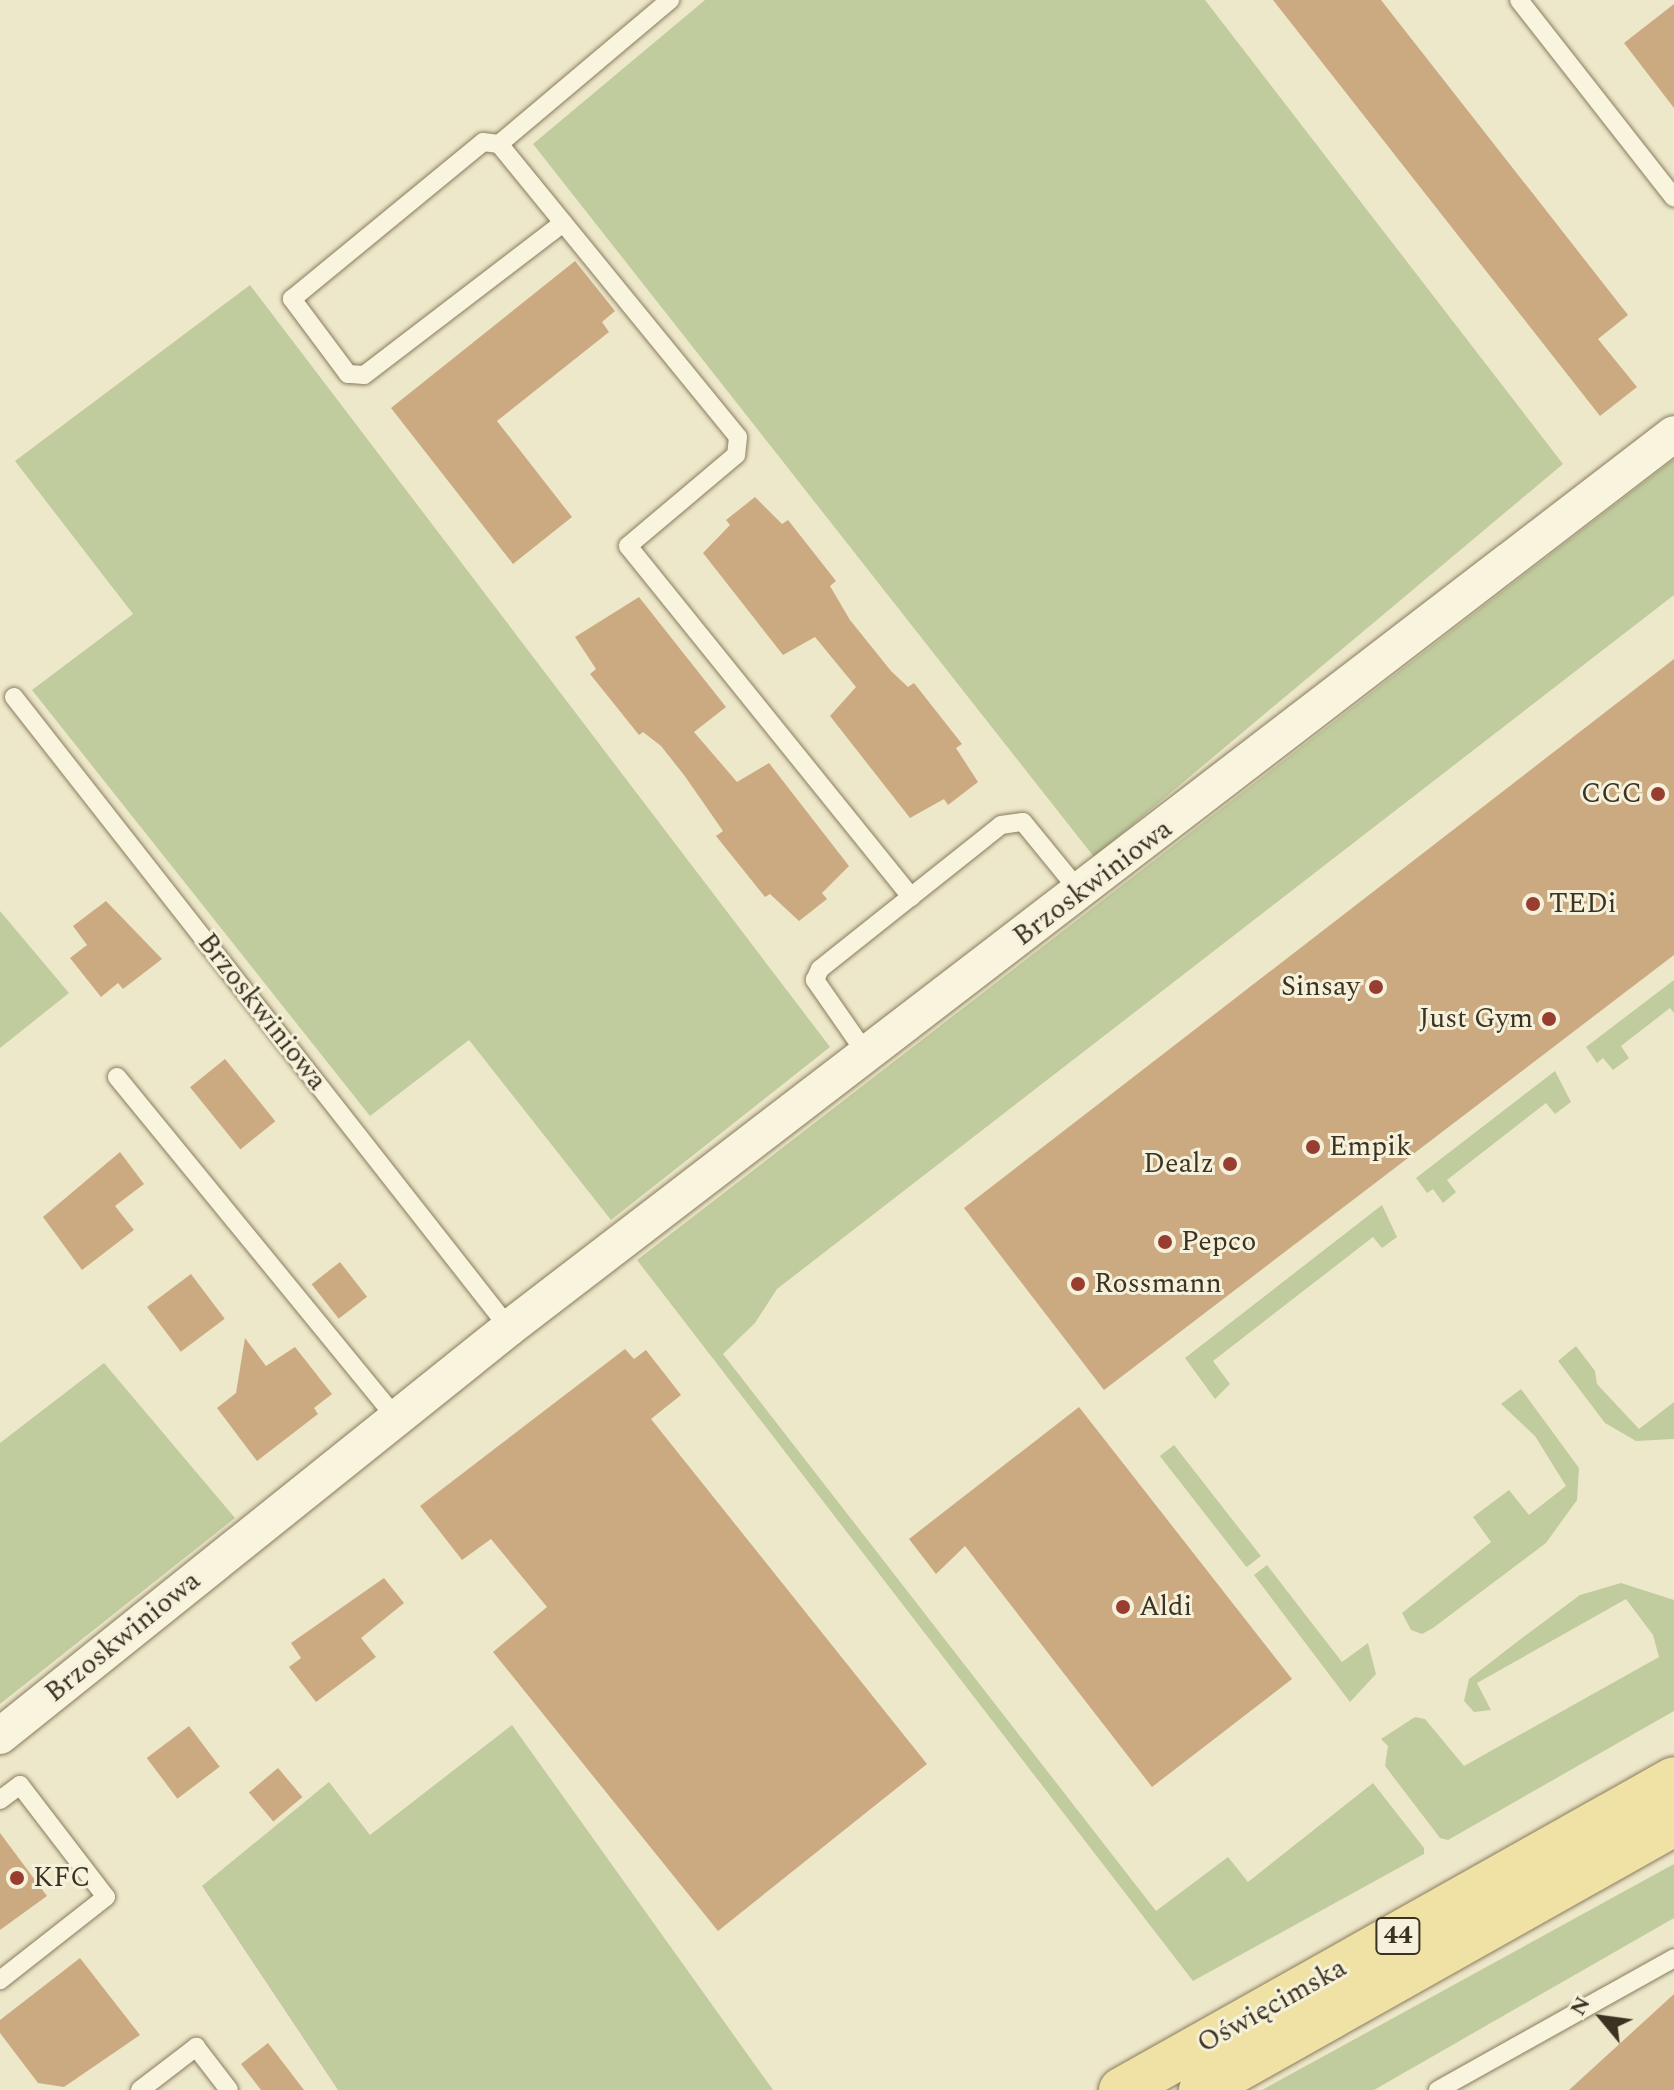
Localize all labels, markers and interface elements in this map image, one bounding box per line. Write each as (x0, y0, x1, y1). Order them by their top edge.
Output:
place label: CCC (1581, 777, 1642, 811)
marker: CCC (1649, 785, 1667, 803)
street label: Brzoskwiniowa (1007, 812, 1179, 954)
place label: TEDi (1549, 887, 1617, 921)
marker: TEDi (1524, 895, 1542, 913)
street label: Brzoskwiniowa (190, 927, 334, 1097)
place label: Sinsay (1281, 970, 1360, 1004)
marker: Sinsay (1367, 978, 1385, 996)
place label: Just Gym (1419, 1002, 1533, 1036)
marker: Just Gym (1540, 1010, 1558, 1028)
place label: Empik (1329, 1130, 1412, 1164)
marker: Empik (1304, 1138, 1322, 1156)
place label: Dealz (1143, 1147, 1214, 1181)
marker: Dealz (1221, 1155, 1239, 1173)
place label: Pepco (1181, 1225, 1256, 1259)
marker: Pepco (1156, 1233, 1174, 1251)
place label: Rossmann (1094, 1267, 1222, 1301)
marker: Rossmann (1069, 1275, 1087, 1293)
street label: Brzoskwiniowa (38, 1564, 208, 1710)
place label: Aldi (1139, 1590, 1192, 1624)
marker: Aldi (1114, 1598, 1132, 1616)
place label: KFC (33, 1861, 91, 1895)
marker: KFC (8, 1869, 26, 1887)
road number: 44 (1374, 1914, 1422, 1958)
street label: Oświęcimska (1192, 1951, 1352, 2061)
north arrow (1562, 1978, 1642, 2058)
text: N (1562, 1990, 1599, 2022)

